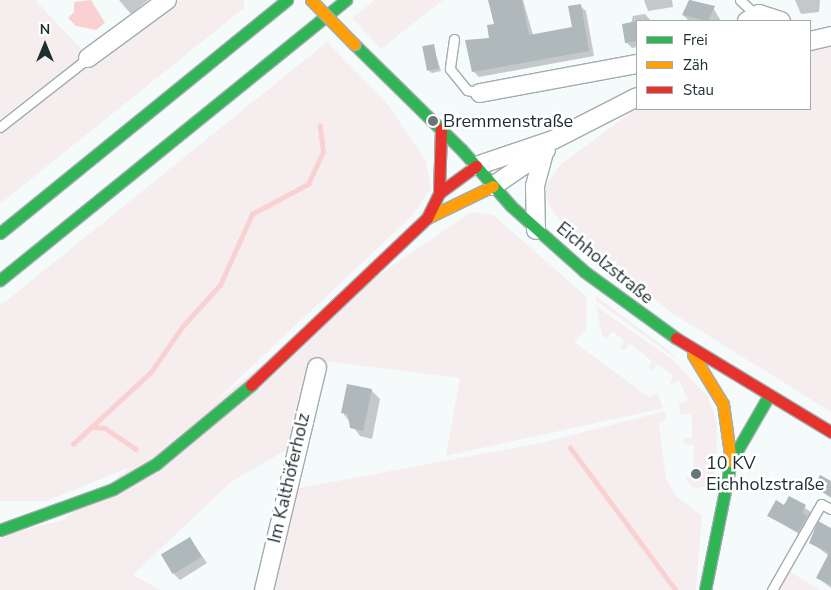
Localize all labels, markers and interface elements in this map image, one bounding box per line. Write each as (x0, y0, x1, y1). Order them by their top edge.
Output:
north arrow (20, 20, 70, 70)
text: N (40, 20, 50, 39)
legend (636, 20, 811, 110)
text: Frei (683, 30, 708, 50)
text: Zäh (683, 55, 708, 75)
text: Stau (683, 80, 714, 100)
place label: Bremmenstraße (443, 110, 573, 132)
marker: Bremmenstraße (427, 115, 439, 127)
street label: Eichholzstraße (552, 217, 658, 309)
street label: Im Kalthöferholz (264, 411, 314, 545)
place label: 10 KV Eichholzstraße (706, 453, 824, 496)
marker: 10 KV Eichholzstraße (690, 468, 702, 480)

